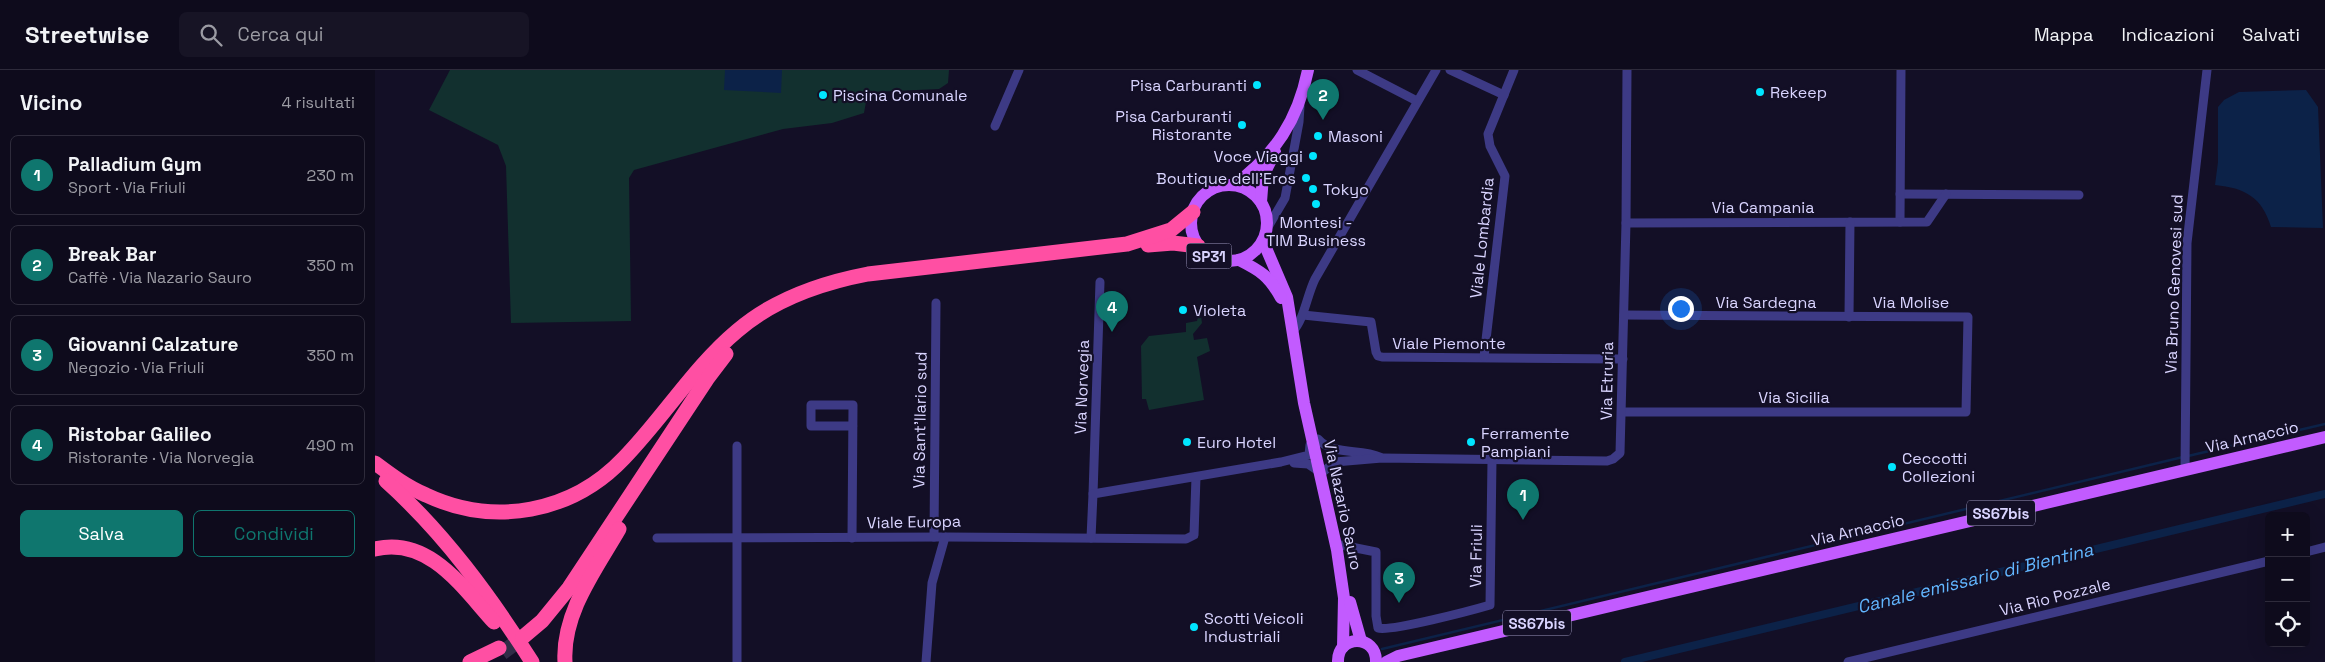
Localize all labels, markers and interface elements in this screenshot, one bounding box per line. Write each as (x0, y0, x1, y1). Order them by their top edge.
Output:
search box (179, 12, 529, 57)
text: Streetwise (25, 19, 149, 50)
icon: search (197, 21, 225, 49)
text: Cerca qui (237, 22, 323, 47)
text: Mappa (2034, 23, 2093, 46)
text: Indicazioni (2121, 23, 2214, 46)
text: Salvati (2242, 23, 2300, 46)
place label: Pisa Carburanti (1130, 75, 1247, 96)
marker: Pisa Carburanti (1251, 79, 1263, 91)
pin: 2 (1307, 79, 1339, 120)
place label: Rekeep (1770, 82, 1827, 103)
place label: Piscina Comunale (833, 85, 968, 106)
marker: Rekeep (1754, 86, 1766, 98)
text: Vicino (20, 89, 82, 116)
marker: Piscina Comunale (817, 89, 829, 101)
text: 4 risultati (282, 92, 355, 113)
place label: Pisa Carburanti Ristorante (1115, 106, 1232, 145)
marker: Pisa Carburanti Ristorante (1236, 119, 1248, 131)
place label: Masoni (1328, 126, 1383, 147)
marker: Masoni (1312, 130, 1324, 142)
place label: Voce Viaggi (1214, 146, 1303, 167)
marker: Voce Viaggi (1307, 150, 1319, 162)
text: Palladium Gym (68, 152, 202, 177)
text: 1 (33, 165, 41, 186)
text: 230 m (307, 165, 354, 186)
place label: Boutique dell'Eros (1156, 168, 1296, 189)
marker: Boutique dell'Eros (1300, 172, 1312, 184)
street label: Viale Lombardia (1465, 176, 1499, 300)
text: Sport · Via Friuli (68, 177, 186, 198)
place label: Tokyo (1323, 179, 1369, 200)
marker: Tokyo (1307, 183, 1319, 195)
street label: Via Bruno Genovesi sud (2160, 194, 2188, 374)
street label: Via Campania (1712, 197, 1814, 218)
marker: Montesi - TIM Business (1310, 198, 1322, 210)
place label: Montesi - TIM Business (1266, 212, 1366, 251)
text: Break Bar (68, 242, 156, 267)
road number: SP31 (1187, 244, 1231, 268)
text: 2 (32, 255, 42, 276)
text: 350 m (307, 255, 354, 276)
text: Caffè · Via Nazario Sauro (68, 267, 252, 288)
pin: 4 (1096, 291, 1128, 332)
street label: Via Sardegna (1716, 292, 1816, 313)
street label: Via Molise (1873, 292, 1949, 313)
your location (1668, 296, 1694, 322)
place label: Violeta (1193, 300, 1246, 321)
marker: Violeta (1177, 304, 1189, 316)
text: Giovanni Calzature (68, 332, 238, 357)
street label: Viale Piemonte (1392, 333, 1506, 354)
street label: Via Norvegia (1070, 339, 1094, 435)
street label: Via Etruria (1596, 342, 1618, 420)
text: 3 (32, 345, 42, 366)
text: 350 m (307, 345, 354, 366)
street label: Via Sant'Ilario sud (908, 351, 932, 489)
text: Negozio · Via Friuli (68, 357, 204, 378)
street label: Via Sicilia (1758, 387, 1830, 408)
street label: Via Arnaccio (2203, 416, 2301, 458)
text: Ristobar Galileo (68, 422, 212, 447)
place label: Ferramente Pampiani (1481, 423, 1569, 462)
place label: Euro Hotel (1197, 432, 1276, 453)
text: 4 (32, 435, 42, 456)
text: 490 m (306, 435, 354, 456)
marker: Euro Hotel (1181, 436, 1193, 448)
marker: Ferramente Pampiani (1465, 436, 1477, 448)
street label: Via Nazario Sauro (1319, 438, 1367, 572)
text: Ristorante · Via Norvegia (68, 447, 254, 468)
place label: Ceccotti Collezioni (1902, 448, 1975, 487)
marker: Ceccotti Collezioni (1886, 461, 1898, 473)
pin: 1 (1507, 479, 1539, 520)
road number: SS67bis (1967, 500, 2035, 526)
street label: Via Arnaccio (1809, 509, 1907, 551)
button: Salva (20, 510, 183, 557)
button: Condividi (193, 510, 355, 557)
street label: Viale Europa (867, 511, 961, 533)
map controls (2265, 512, 2310, 647)
button: + (2265, 512, 2310, 557)
street label: Via Friuli (1465, 524, 1487, 588)
water label: Canale emissario di Bientina (1855, 537, 2096, 618)
button: − (2265, 557, 2310, 602)
pin: 3 (1383, 562, 1415, 603)
street label: Via Rio Pozzale (1997, 573, 2113, 621)
button: locate (2265, 602, 2310, 647)
place label: Scotti Veicoli Industriali (1204, 608, 1304, 647)
road number: SS67bis (1503, 610, 1571, 636)
marker: Scotti Veicoli Industriali (1188, 621, 1200, 633)

